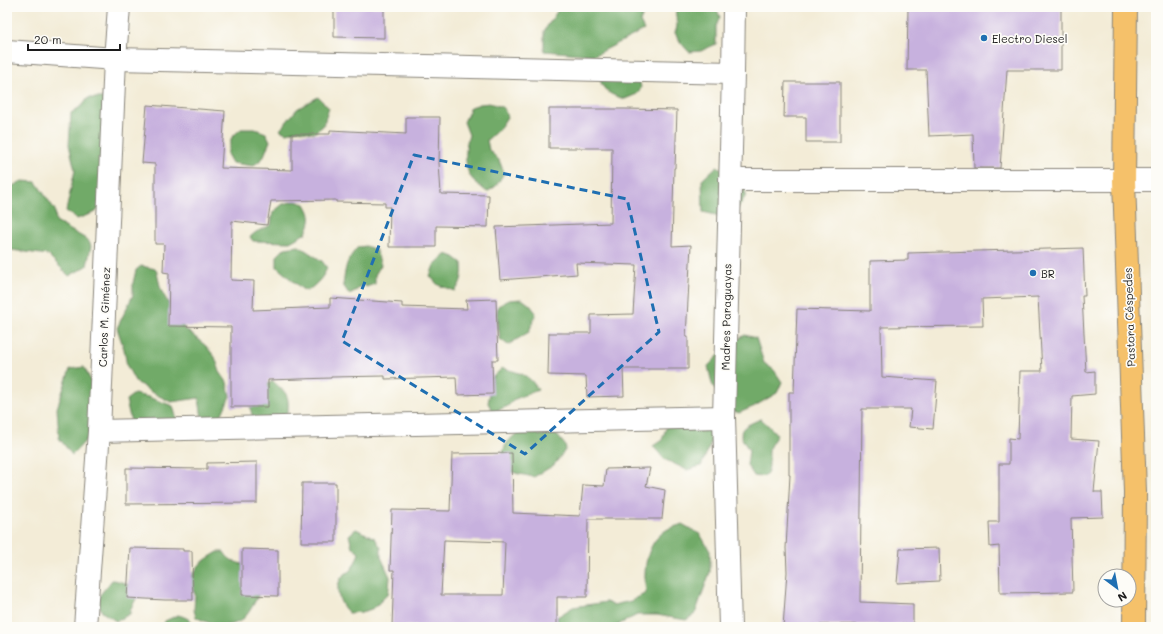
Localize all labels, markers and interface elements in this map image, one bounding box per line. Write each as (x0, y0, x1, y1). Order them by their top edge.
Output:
scale bar (28, 26, 120, 52)
text: 20 m (34, 31, 62, 47)
place label: Electro Diesel (992, 31, 1067, 46)
marker: Electro Diesel (979, 33, 989, 43)
street label: Madres Paraguayas (718, 263, 734, 371)
place label: BR (1041, 266, 1055, 281)
street label: Carlos M. Giménez (95, 267, 113, 367)
street label: Pastora Céspedes (1120, 267, 1138, 367)
marker: BR (1028, 268, 1038, 278)
north arrow (1097, 568, 1137, 608)
text: N (1115, 588, 1130, 605)

